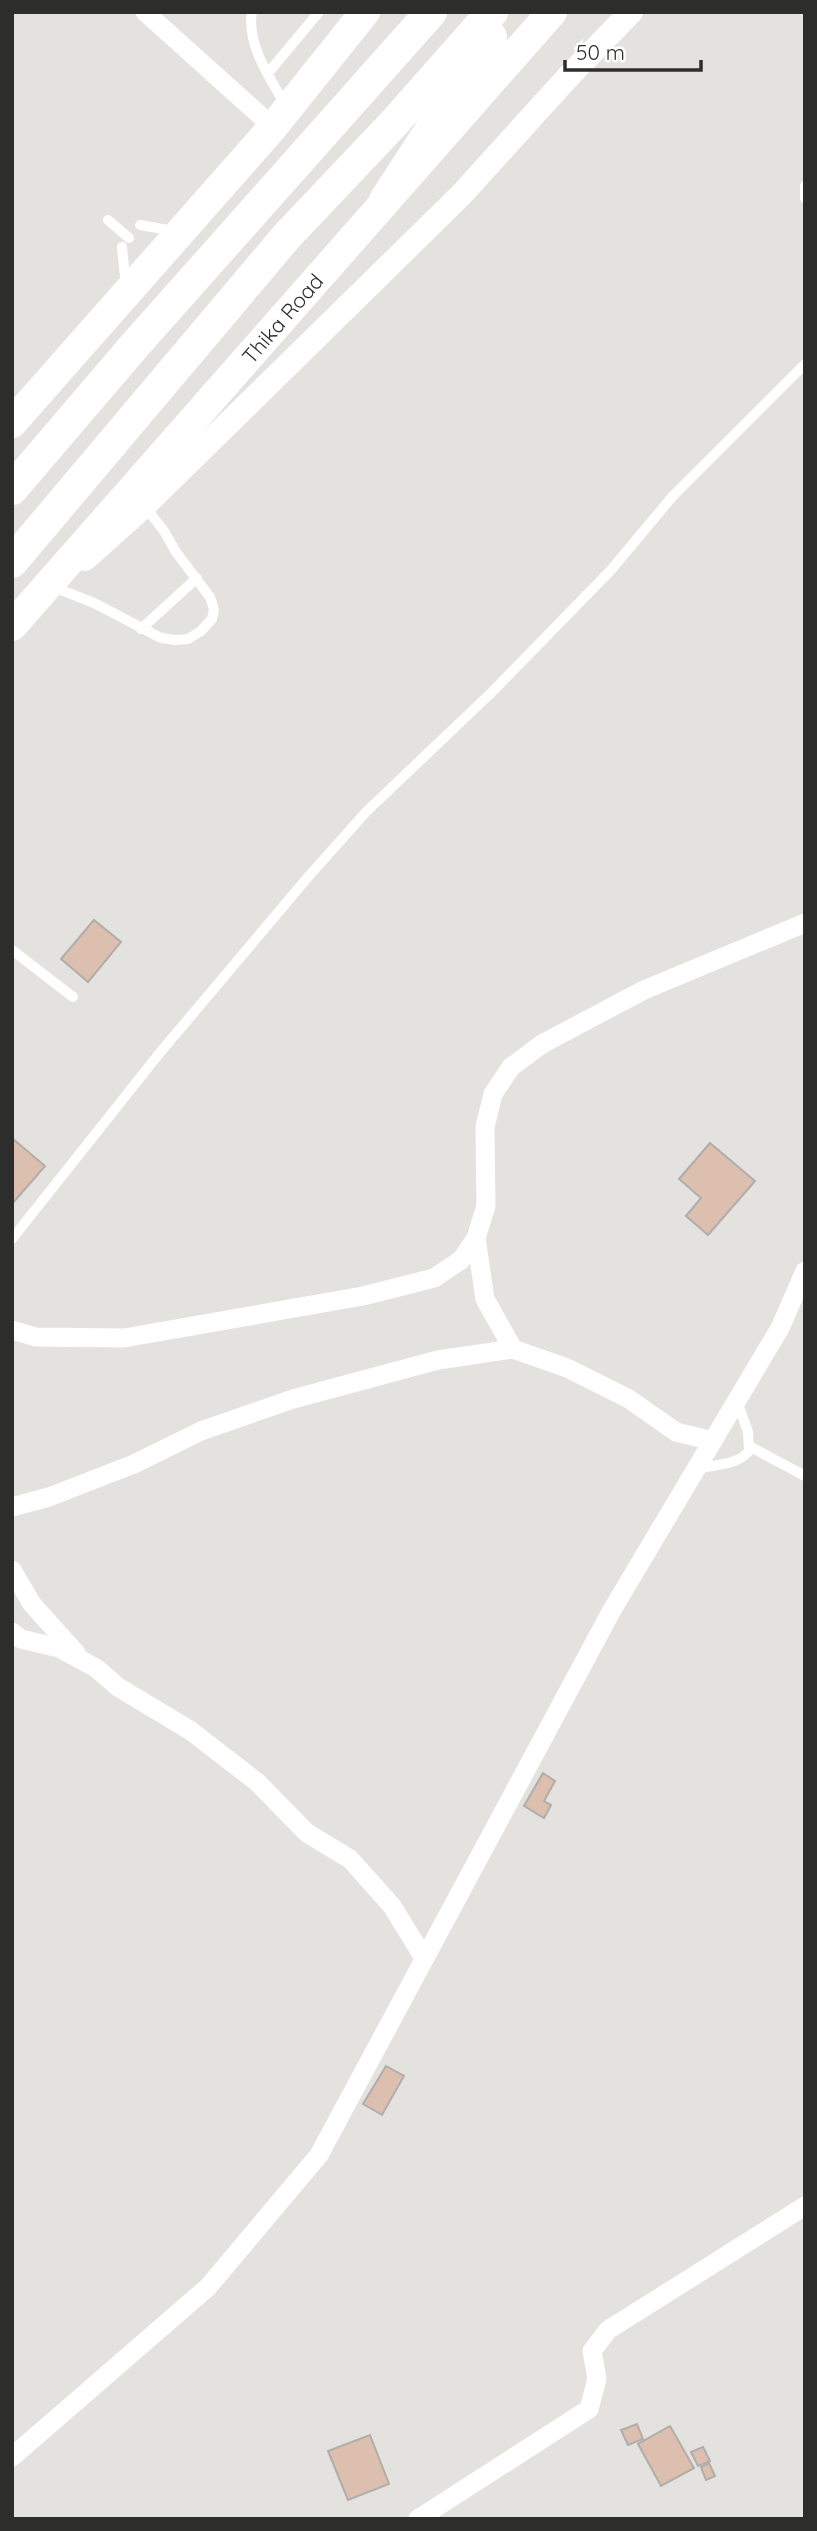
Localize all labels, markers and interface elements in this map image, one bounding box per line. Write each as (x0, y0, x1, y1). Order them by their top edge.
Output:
scale bar (565, 28, 702, 72)
text: 50 m (576, 39, 625, 65)
street label: Thika Road (236, 268, 328, 369)

